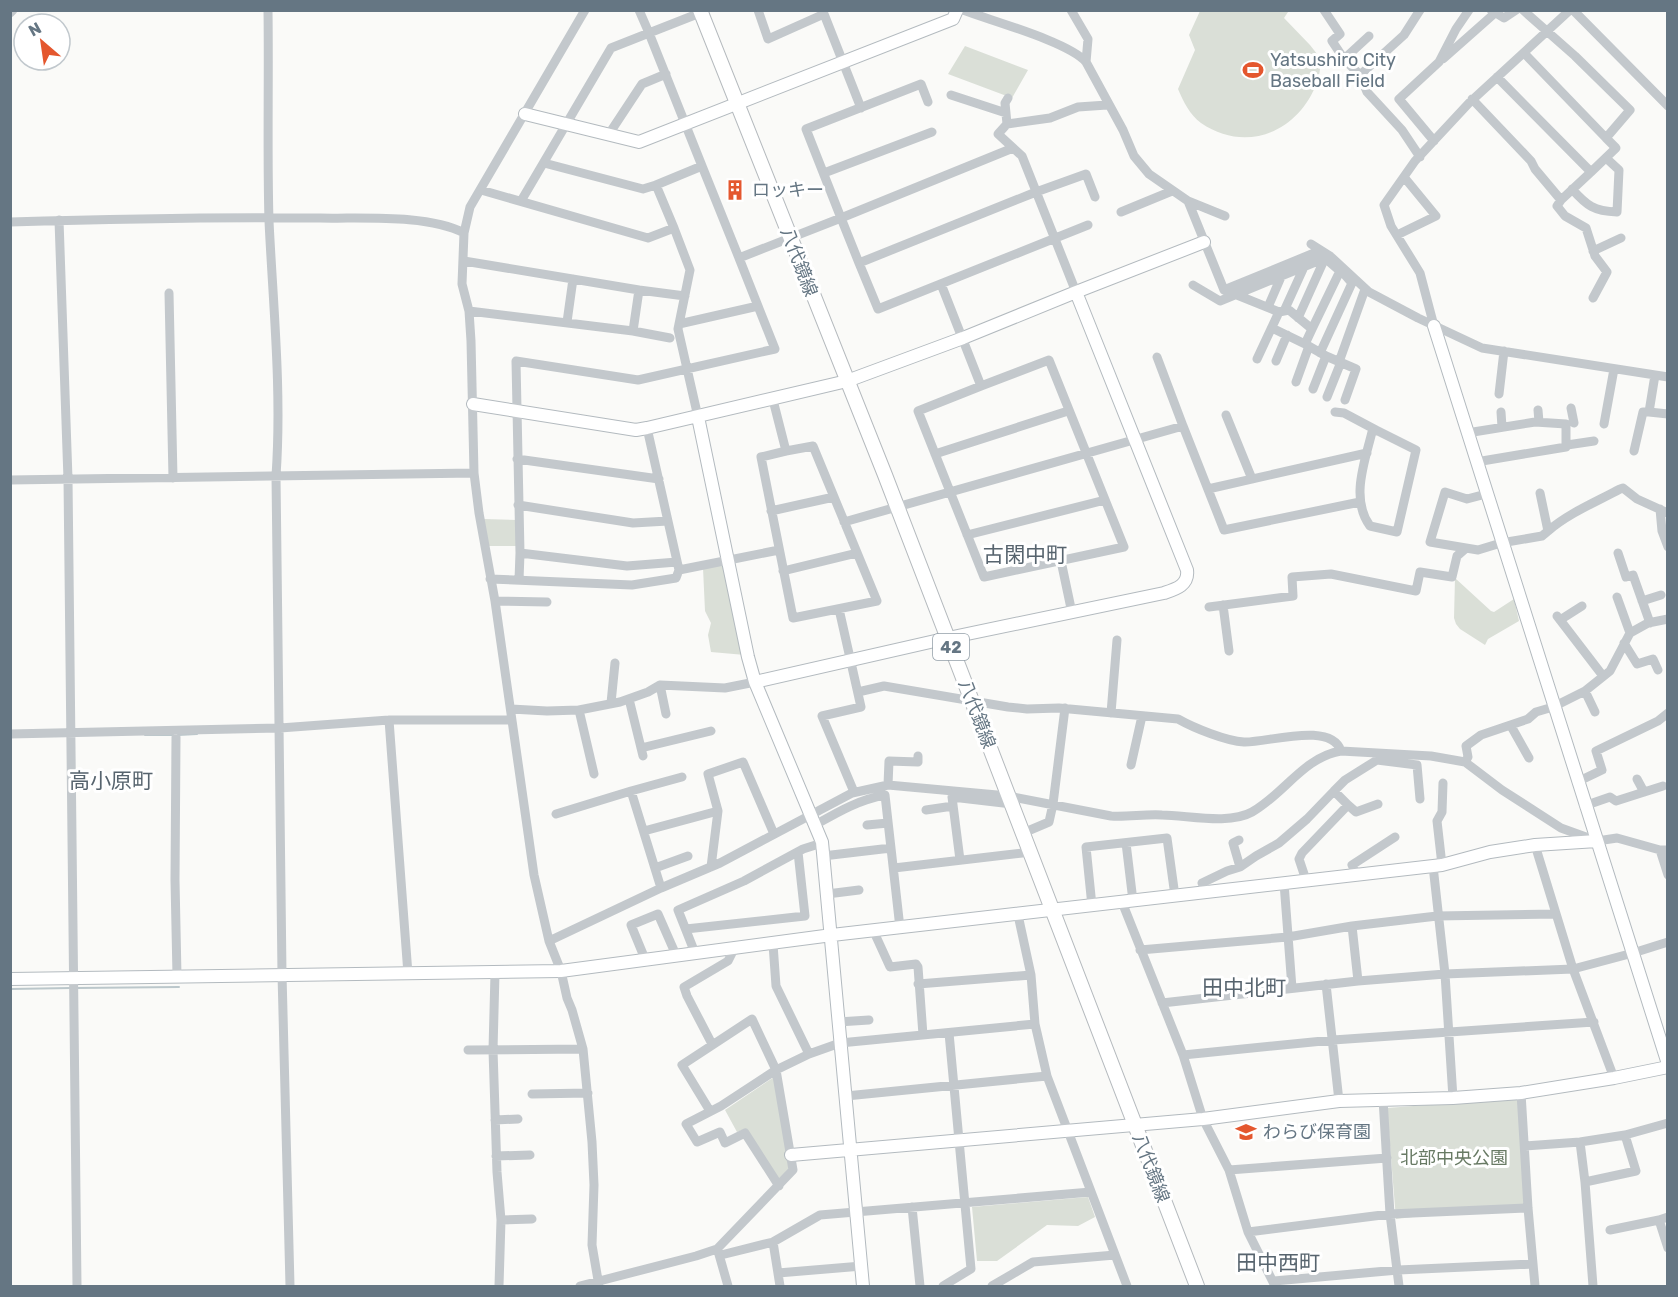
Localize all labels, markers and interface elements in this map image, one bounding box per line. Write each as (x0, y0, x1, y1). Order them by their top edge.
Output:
north arrow (12, 12, 72, 72)
text: N (25, 18, 45, 40)
place label: Yatsushiro City Baseball Field (1270, 49, 1396, 92)
sports icon: Yatsushiro City Baseball Field (1241, 58, 1265, 82)
building icon: ロッキー (723, 178, 747, 202)
place label: ロッキー (752, 179, 824, 201)
street label: 八代鏡線 (776, 224, 822, 300)
district label: 古閑中町 (983, 542, 1067, 567)
road number: 42 (933, 634, 969, 660)
street label: 八代鏡線 (954, 676, 1000, 752)
district label: 高小原町 (69, 768, 153, 793)
district label: 田中北町 (1202, 975, 1286, 1000)
school or university icon: わらび保育園 (1234, 1120, 1258, 1144)
place label: わらび保育園 (1263, 1121, 1371, 1143)
street label: 八代鏡線 (1128, 1130, 1174, 1206)
park label: 北部中央公園 (1400, 1147, 1508, 1169)
district label: 田中西町 (1236, 1250, 1320, 1275)

